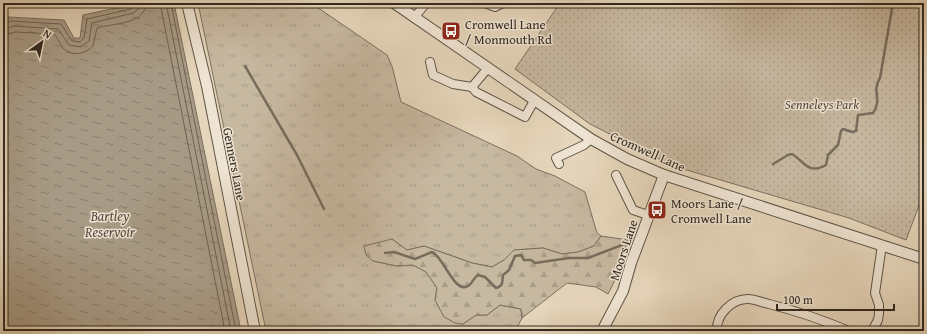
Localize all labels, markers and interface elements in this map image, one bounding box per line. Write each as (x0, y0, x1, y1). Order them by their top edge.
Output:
place label: Cromwell Lane / Monmouth Rd (465, 15, 552, 49)
bus stop icon: Cromwell Lane / Monmouth Rd (440, 20, 462, 42)
north arrow (22, 22, 62, 62)
text: N (40, 25, 55, 43)
park label: Senneleys Park (785, 95, 859, 114)
street label: Genners Lane (218, 126, 251, 202)
street label: Cromwell Lane (607, 126, 688, 177)
place label: Moors Lane / Cromwell Lane (671, 194, 752, 228)
bus stop icon: Moors Lane / Cromwell Lane (646, 199, 668, 221)
water label: Bartley Reservoir (84, 206, 136, 242)
street label: Moors Lane (605, 217, 642, 283)
scale bar (777, 286, 894, 312)
text: 100 m (783, 291, 813, 308)

